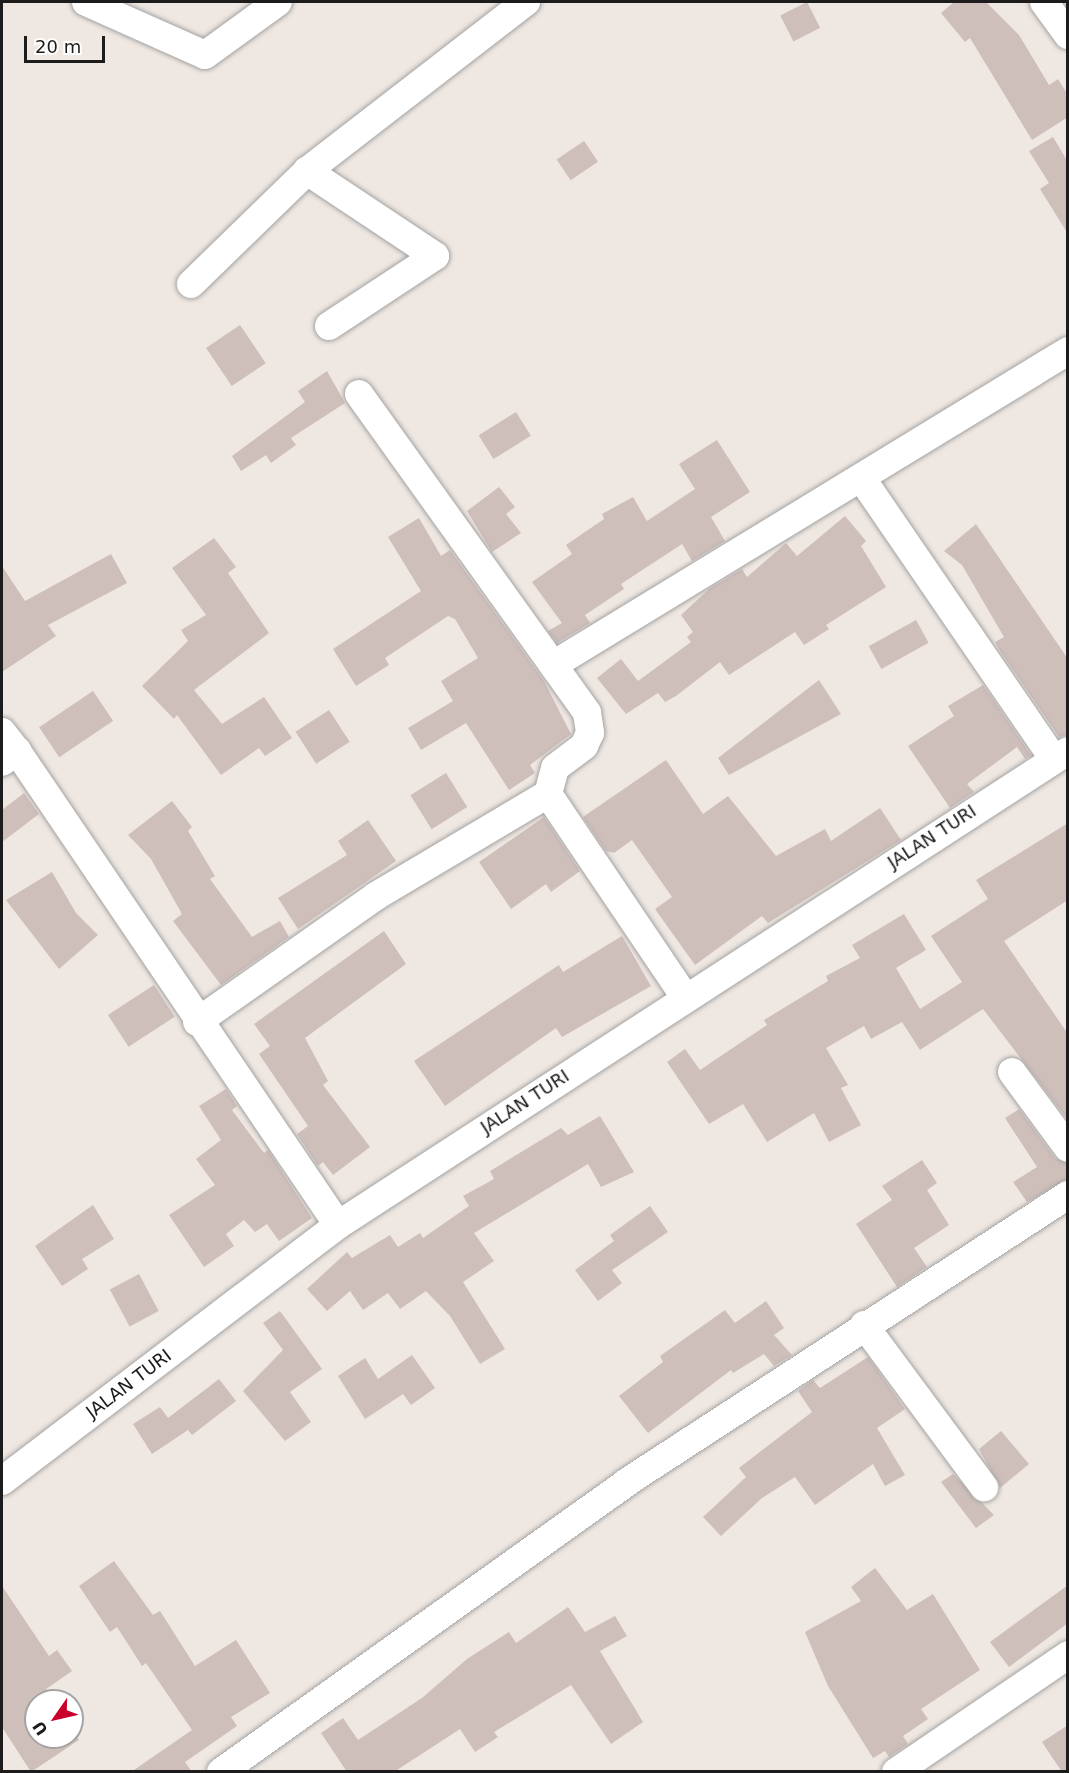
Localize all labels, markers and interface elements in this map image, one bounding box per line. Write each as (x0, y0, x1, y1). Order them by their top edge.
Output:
scale bar (27, 24, 108, 62)
text: 20 m (35, 36, 81, 57)
street label: JALAN TURI (884, 800, 980, 874)
street label: JALAN TURI (477, 1065, 573, 1139)
street label: JALAN TURI (82, 1345, 176, 1423)
north arrow (24, 1689, 84, 1749)
text: U (29, 1718, 52, 1739)

